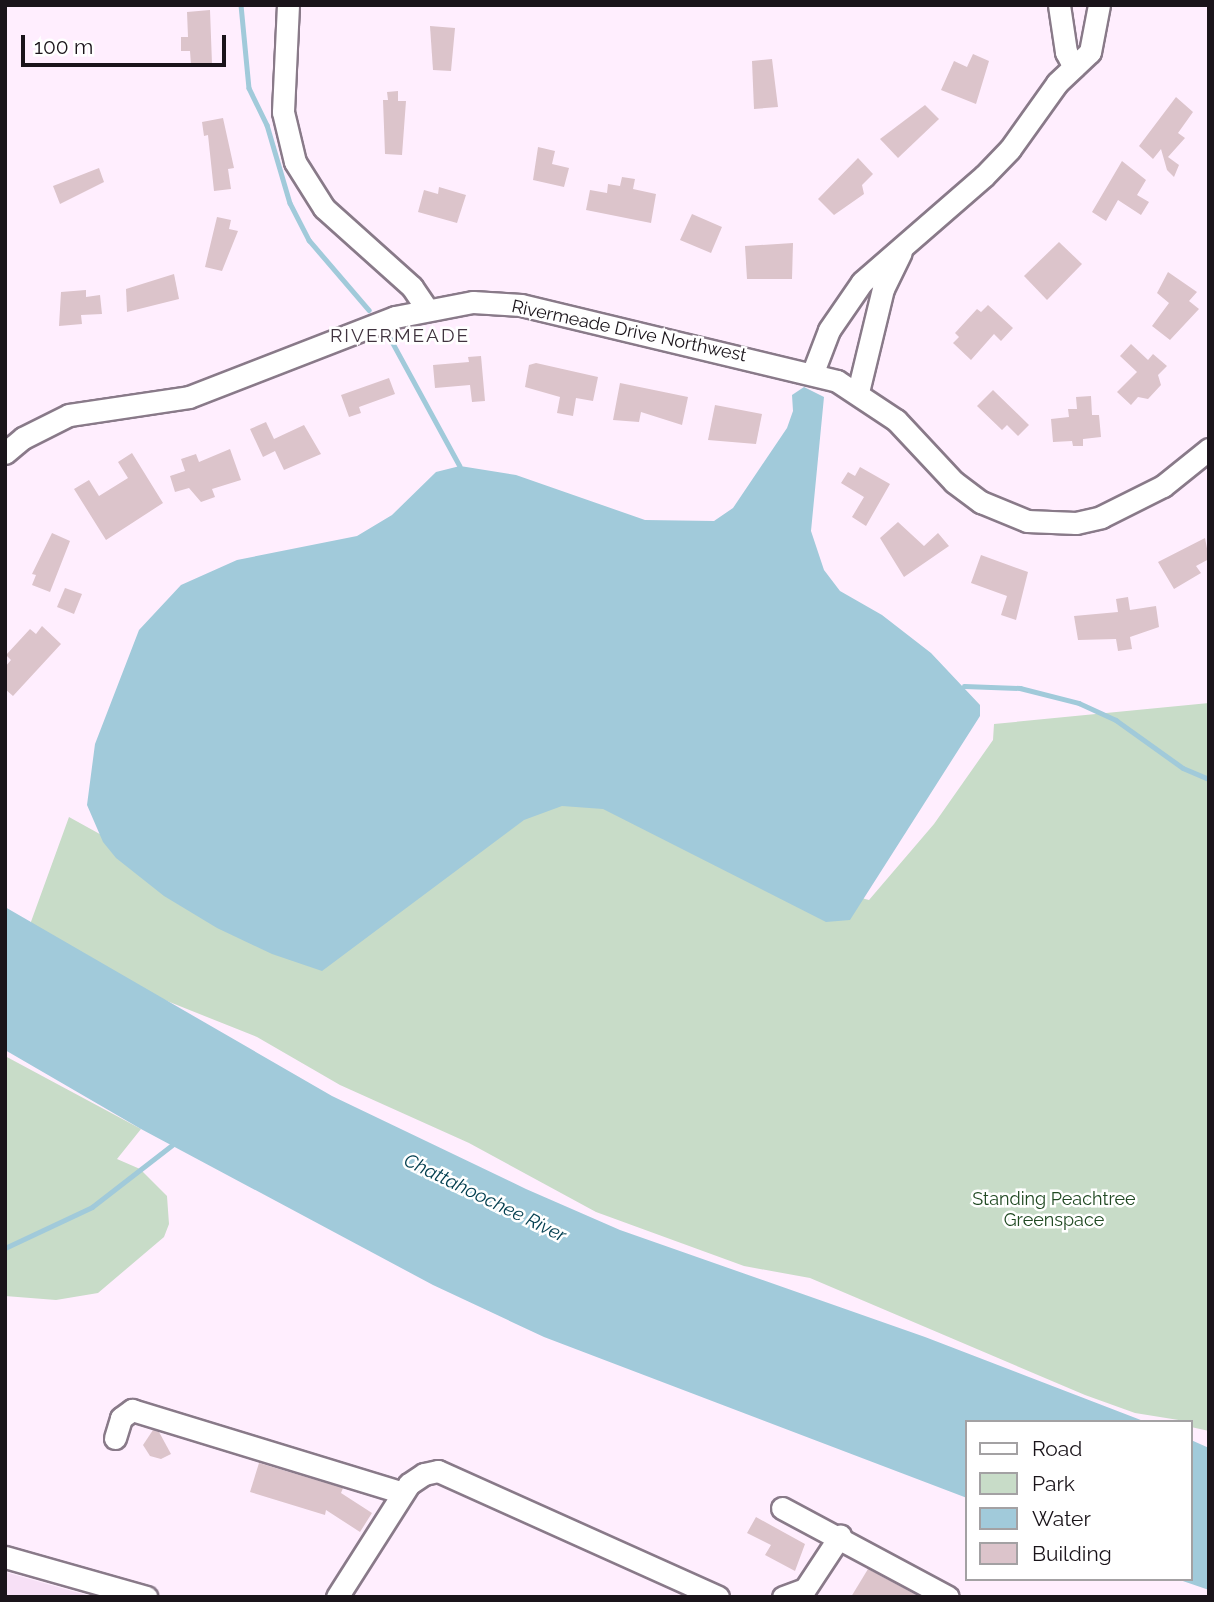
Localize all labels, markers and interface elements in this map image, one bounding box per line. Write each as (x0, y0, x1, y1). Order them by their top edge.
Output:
scale bar (24, 21, 229, 65)
text: 100 m (34, 34, 93, 59)
street label: Rivermeade Drive Northwest (510, 296, 748, 366)
district label: RIVERMEADE (331, 325, 469, 347)
water label: Chattahoochee River (400, 1149, 570, 1247)
park label: Standing Peachtree Greenspace (972, 1189, 1136, 1232)
legend (965, 1420, 1193, 1581)
text: Road (1032, 1436, 1082, 1461)
text: Park (1032, 1471, 1075, 1496)
text: Water (1032, 1506, 1091, 1531)
text: Building (1032, 1541, 1112, 1566)

